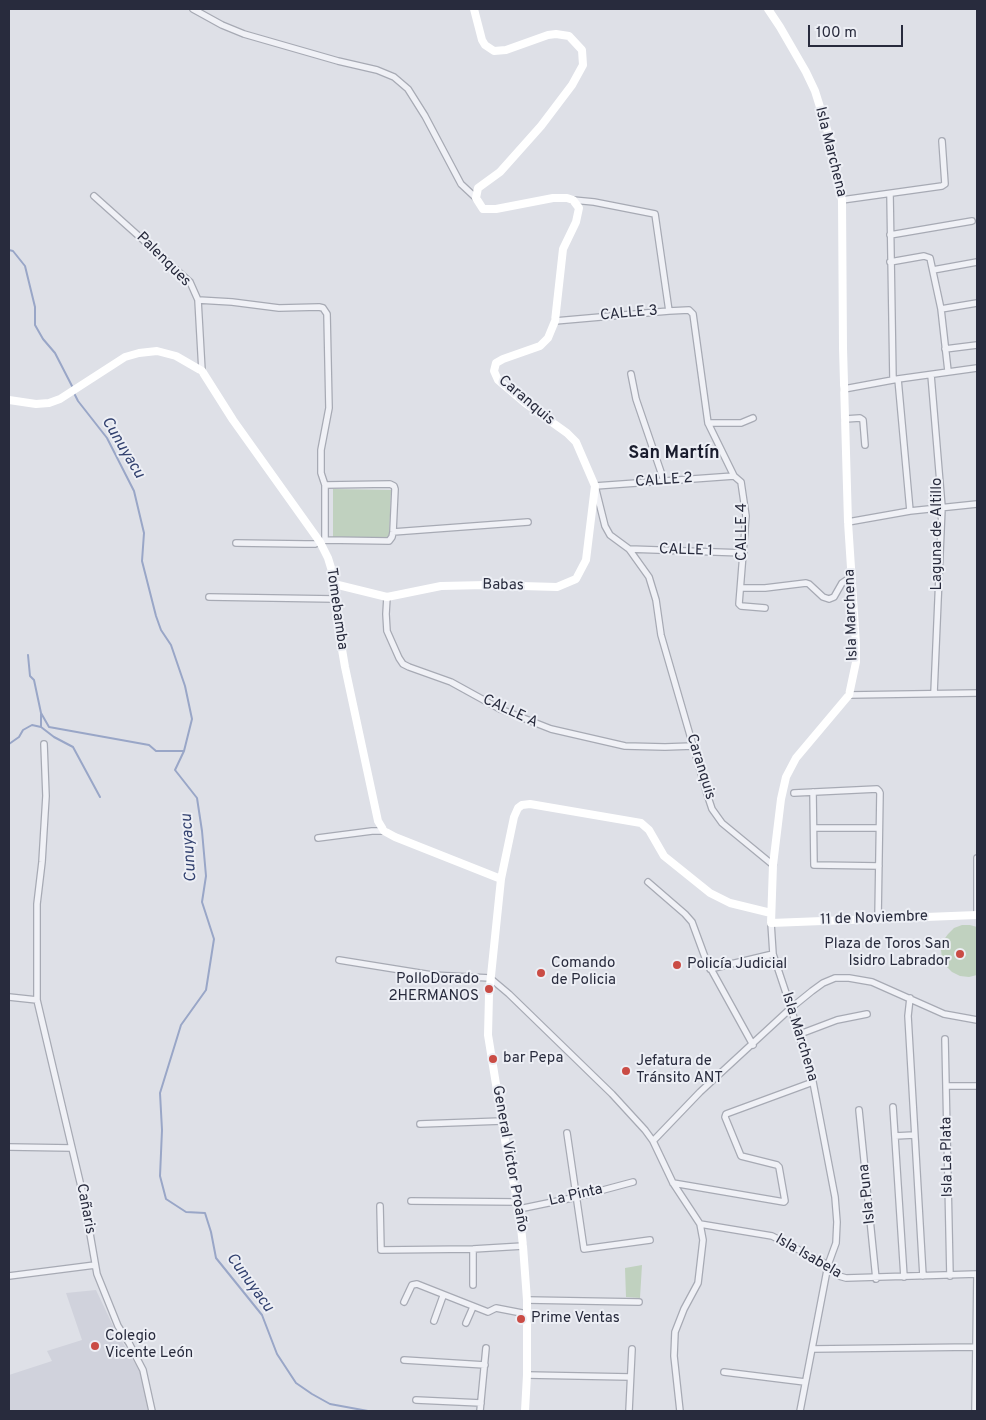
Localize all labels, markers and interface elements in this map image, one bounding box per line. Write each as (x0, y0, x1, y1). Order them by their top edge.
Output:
scale bar (811, 15, 906, 47)
text: 100 m (816, 24, 857, 43)
street label: Isla Marchena (810, 105, 850, 199)
street label: Palenques (132, 229, 194, 291)
street label: CALLE 3 (600, 303, 658, 325)
street label: Caranquis (494, 372, 558, 430)
water label: Cunuyacu (96, 414, 148, 482)
district label: San Martín (628, 443, 720, 465)
street label: CALLE 2 (635, 470, 693, 492)
street label: Laguna de Altillo (929, 478, 947, 590)
street label: CALLE 4 (734, 503, 752, 561)
street label: CALLE 1 (659, 541, 713, 561)
street label: Tomebamba (321, 567, 351, 651)
street label: Isla Marchena (841, 569, 863, 661)
street label: Babas (482, 577, 524, 595)
street label: CALLE A (480, 691, 540, 733)
street label: Caranquis (681, 732, 719, 802)
water label: Cunuyacu (178, 813, 202, 883)
street label: 11 de Noviembre (820, 908, 928, 930)
place label: Plaza de Toros San Isidro Labrador (824, 936, 950, 971)
marker: Plaza de Toros San Isidro Labrador (954, 948, 966, 960)
place label: Comando de Policia (551, 955, 616, 990)
place label: Policía Judicial (687, 956, 787, 974)
marker: Policía Judicial (671, 959, 683, 971)
marker: Comando de Policia (535, 967, 547, 979)
place label: PolloDorado 2HERMANOS (388, 971, 479, 1006)
marker: PolloDorado 2HERMANOS (483, 983, 495, 995)
street label: Isla Marchena (777, 990, 821, 1084)
place label: bar Pepa (503, 1050, 563, 1068)
marker: bar Pepa (487, 1053, 499, 1065)
place label: Jefatura de Tránsito ANT (636, 1053, 723, 1088)
marker: Jefatura de Tránsito ANT (620, 1065, 632, 1077)
street label: General Victor Proaño (487, 1084, 531, 1234)
street label: Isla La Plata (938, 1117, 958, 1197)
street label: Isla Puna (856, 1163, 880, 1225)
street label: La Pinta (547, 1181, 605, 1211)
street label: Cañaris (71, 1182, 99, 1236)
street label: Isla Isabela (772, 1231, 844, 1283)
water label: Cunuyacu (221, 1250, 277, 1316)
place label: Prime Ventas (531, 1310, 620, 1328)
marker: Prime Ventas (515, 1313, 527, 1325)
place label: Colegio Vicente León (105, 1328, 193, 1363)
marker: Colegio Vicente León (89, 1340, 101, 1352)

